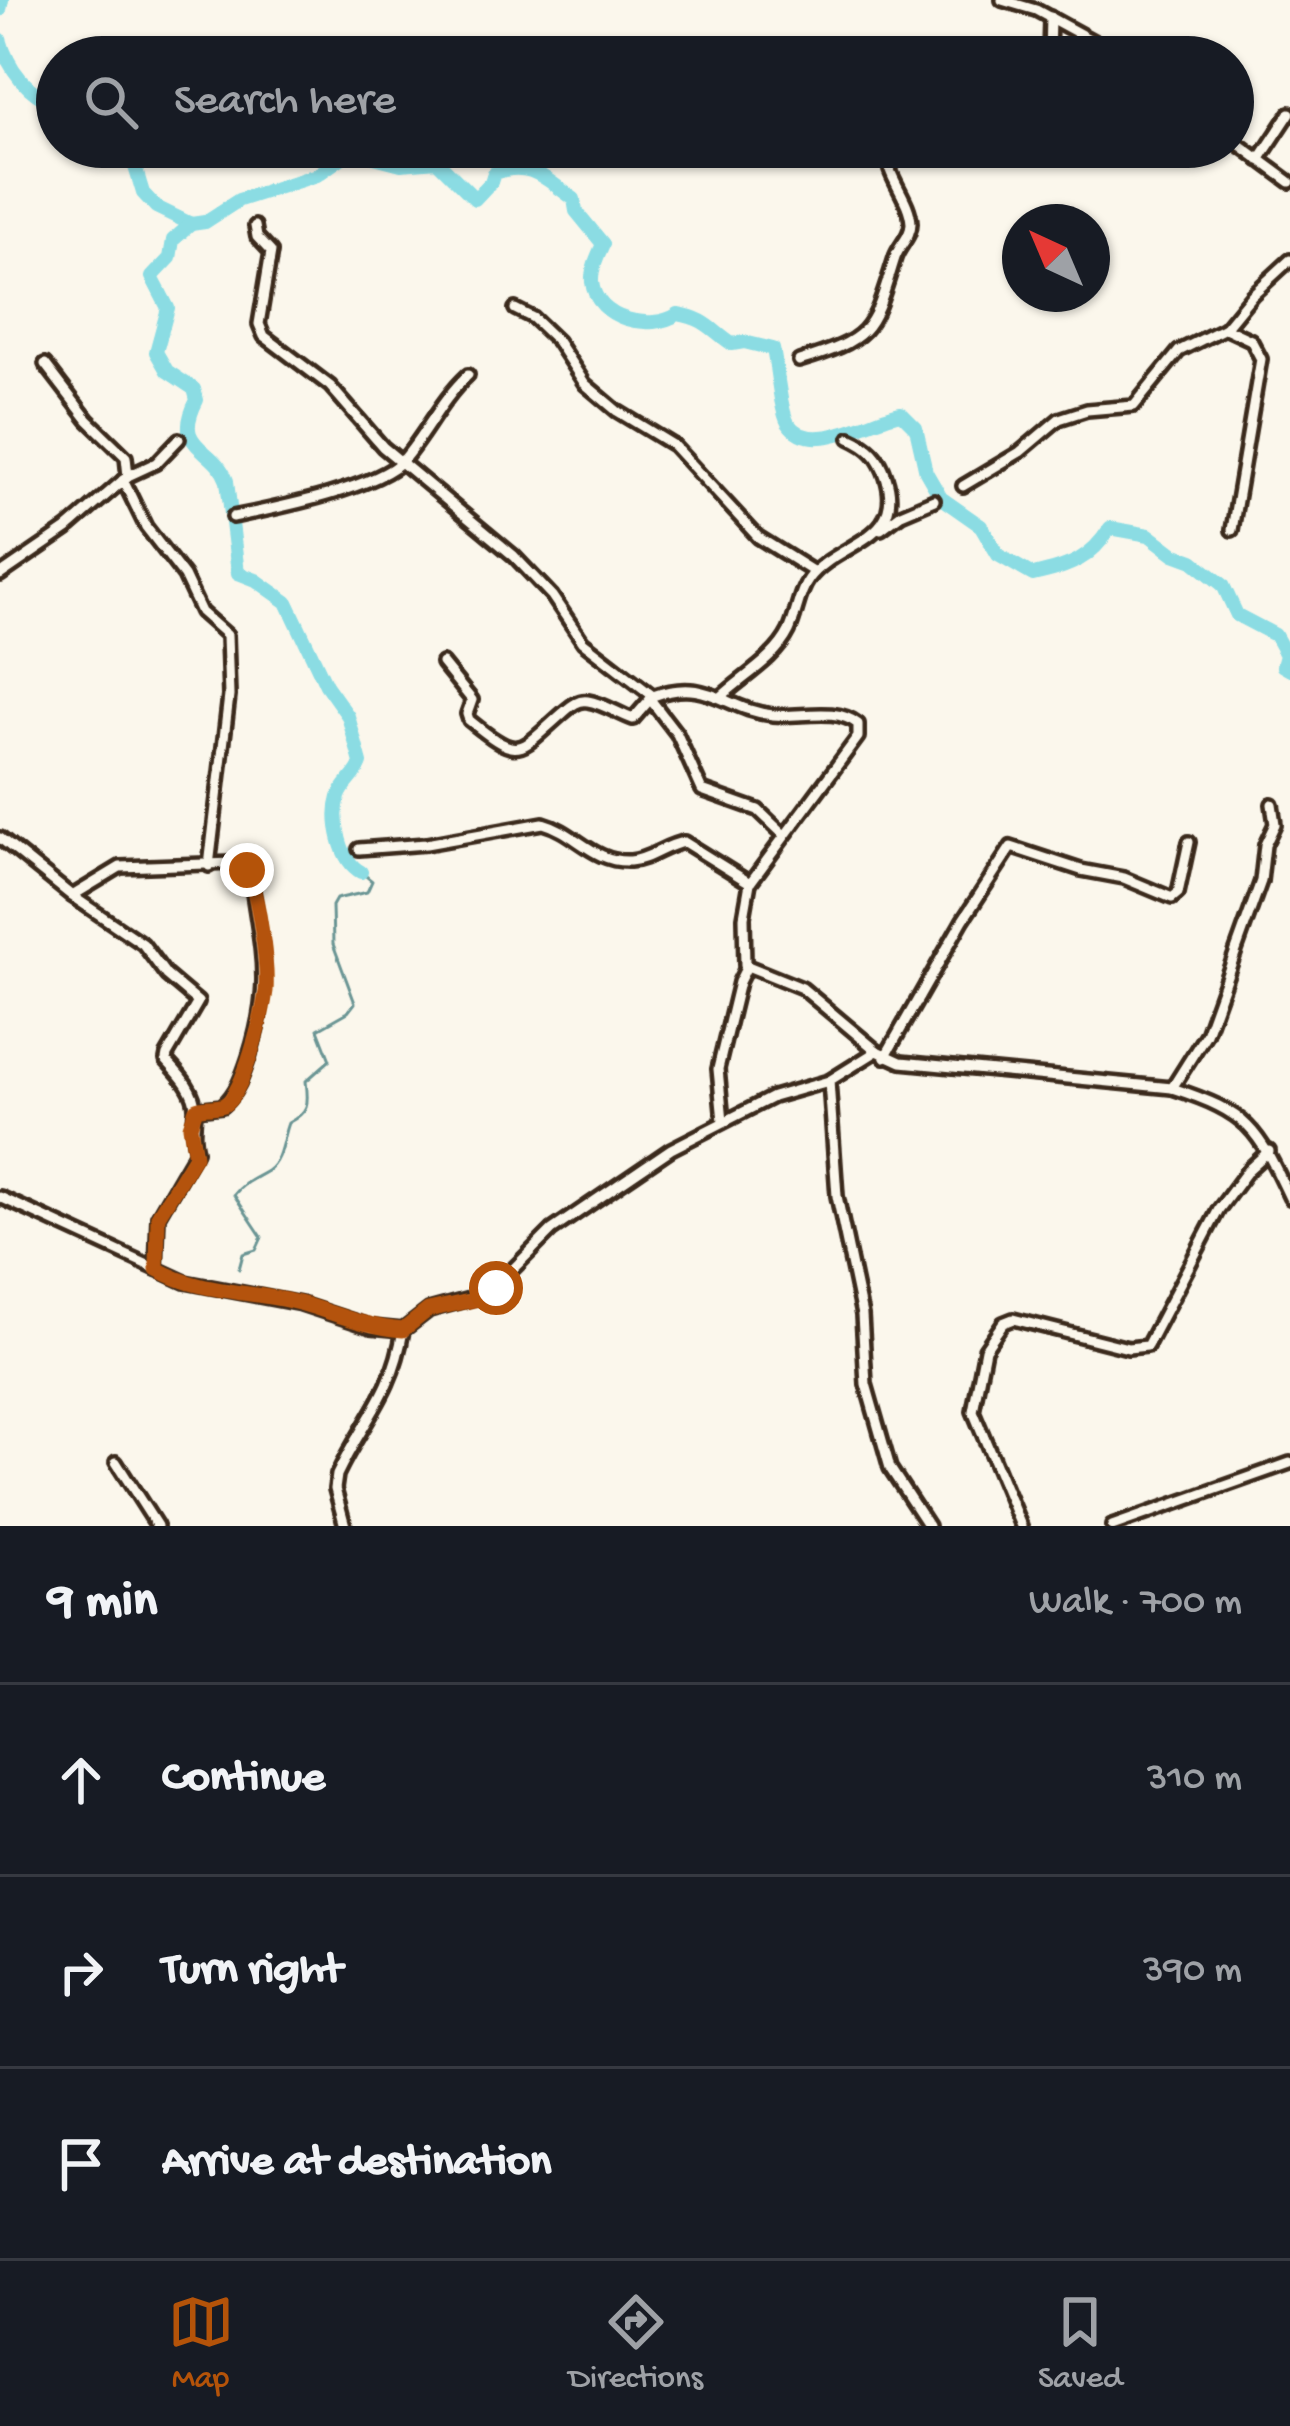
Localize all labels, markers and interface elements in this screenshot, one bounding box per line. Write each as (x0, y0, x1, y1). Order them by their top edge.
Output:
search box (36, 36, 1254, 168)
icon: search (78, 69, 144, 135)
text: Search here (174, 76, 396, 129)
north arrow (1002, 204, 1110, 312)
route end (220, 843, 274, 897)
route start (469, 1261, 523, 1315)
text: 9 min (48, 1574, 157, 1634)
text: Walk · 700 m (1029, 1581, 1242, 1627)
icon: ahead (48, 1747, 114, 1813)
text: Continue (162, 1753, 325, 1806)
text: 310 m (1147, 1757, 1242, 1803)
icon: right (48, 1939, 114, 2005)
text: Turn right (162, 1945, 342, 1998)
text: 390 m (1143, 1949, 1242, 1995)
icon: arrive (48, 2131, 114, 2197)
text: Arrive at destination (162, 2137, 551, 2190)
tab: Map (168, 2289, 234, 2399)
tab: Directions (569, 2289, 703, 2399)
tab: Saved (1038, 2289, 1122, 2399)

